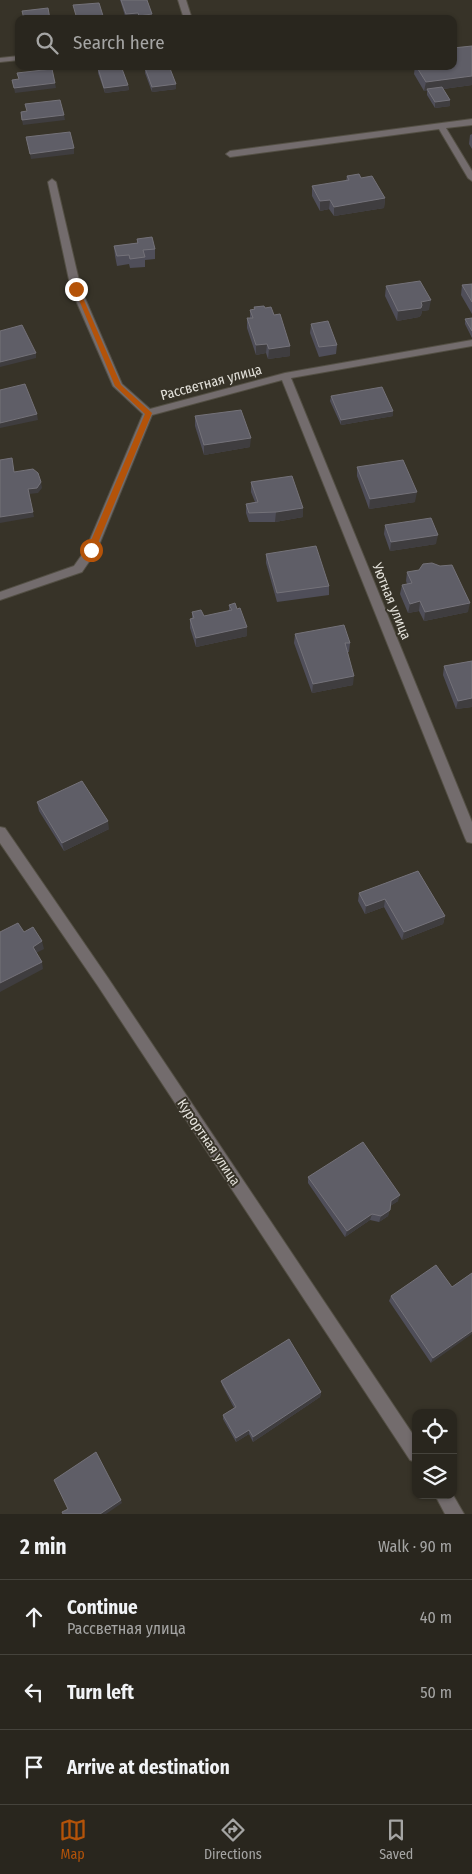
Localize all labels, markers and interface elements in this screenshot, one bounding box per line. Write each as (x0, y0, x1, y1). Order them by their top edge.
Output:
search box (15, 15, 457, 70)
icon: search (33, 29, 61, 57)
text: Search here (73, 31, 165, 54)
route end (65, 278, 88, 301)
street label: Рассветная улица (159, 361, 264, 404)
route start (80, 539, 103, 562)
street label: Уютная улица (368, 559, 415, 642)
street label: Курортная улица (173, 1096, 244, 1189)
map controls (412, 1409, 457, 1499)
button: locate (412, 1409, 457, 1454)
button: layers (412, 1454, 457, 1499)
text: 2 min (20, 1534, 67, 1560)
text: Walk · 90 m (378, 1537, 452, 1556)
text: Continue (67, 1596, 138, 1619)
icon: ahead (20, 1603, 48, 1631)
text: 40 m (420, 1608, 452, 1627)
text: Рассветная улица (67, 1619, 186, 1638)
icon: left (20, 1678, 48, 1706)
text: Turn left (67, 1681, 134, 1704)
text: 50 m (420, 1683, 452, 1702)
icon: arrive (20, 1753, 48, 1781)
text: Arrive at destination (67, 1756, 230, 1779)
tab: Map (59, 1816, 87, 1863)
tab: Directions (204, 1816, 262, 1863)
tab: Saved (379, 1816, 413, 1863)

